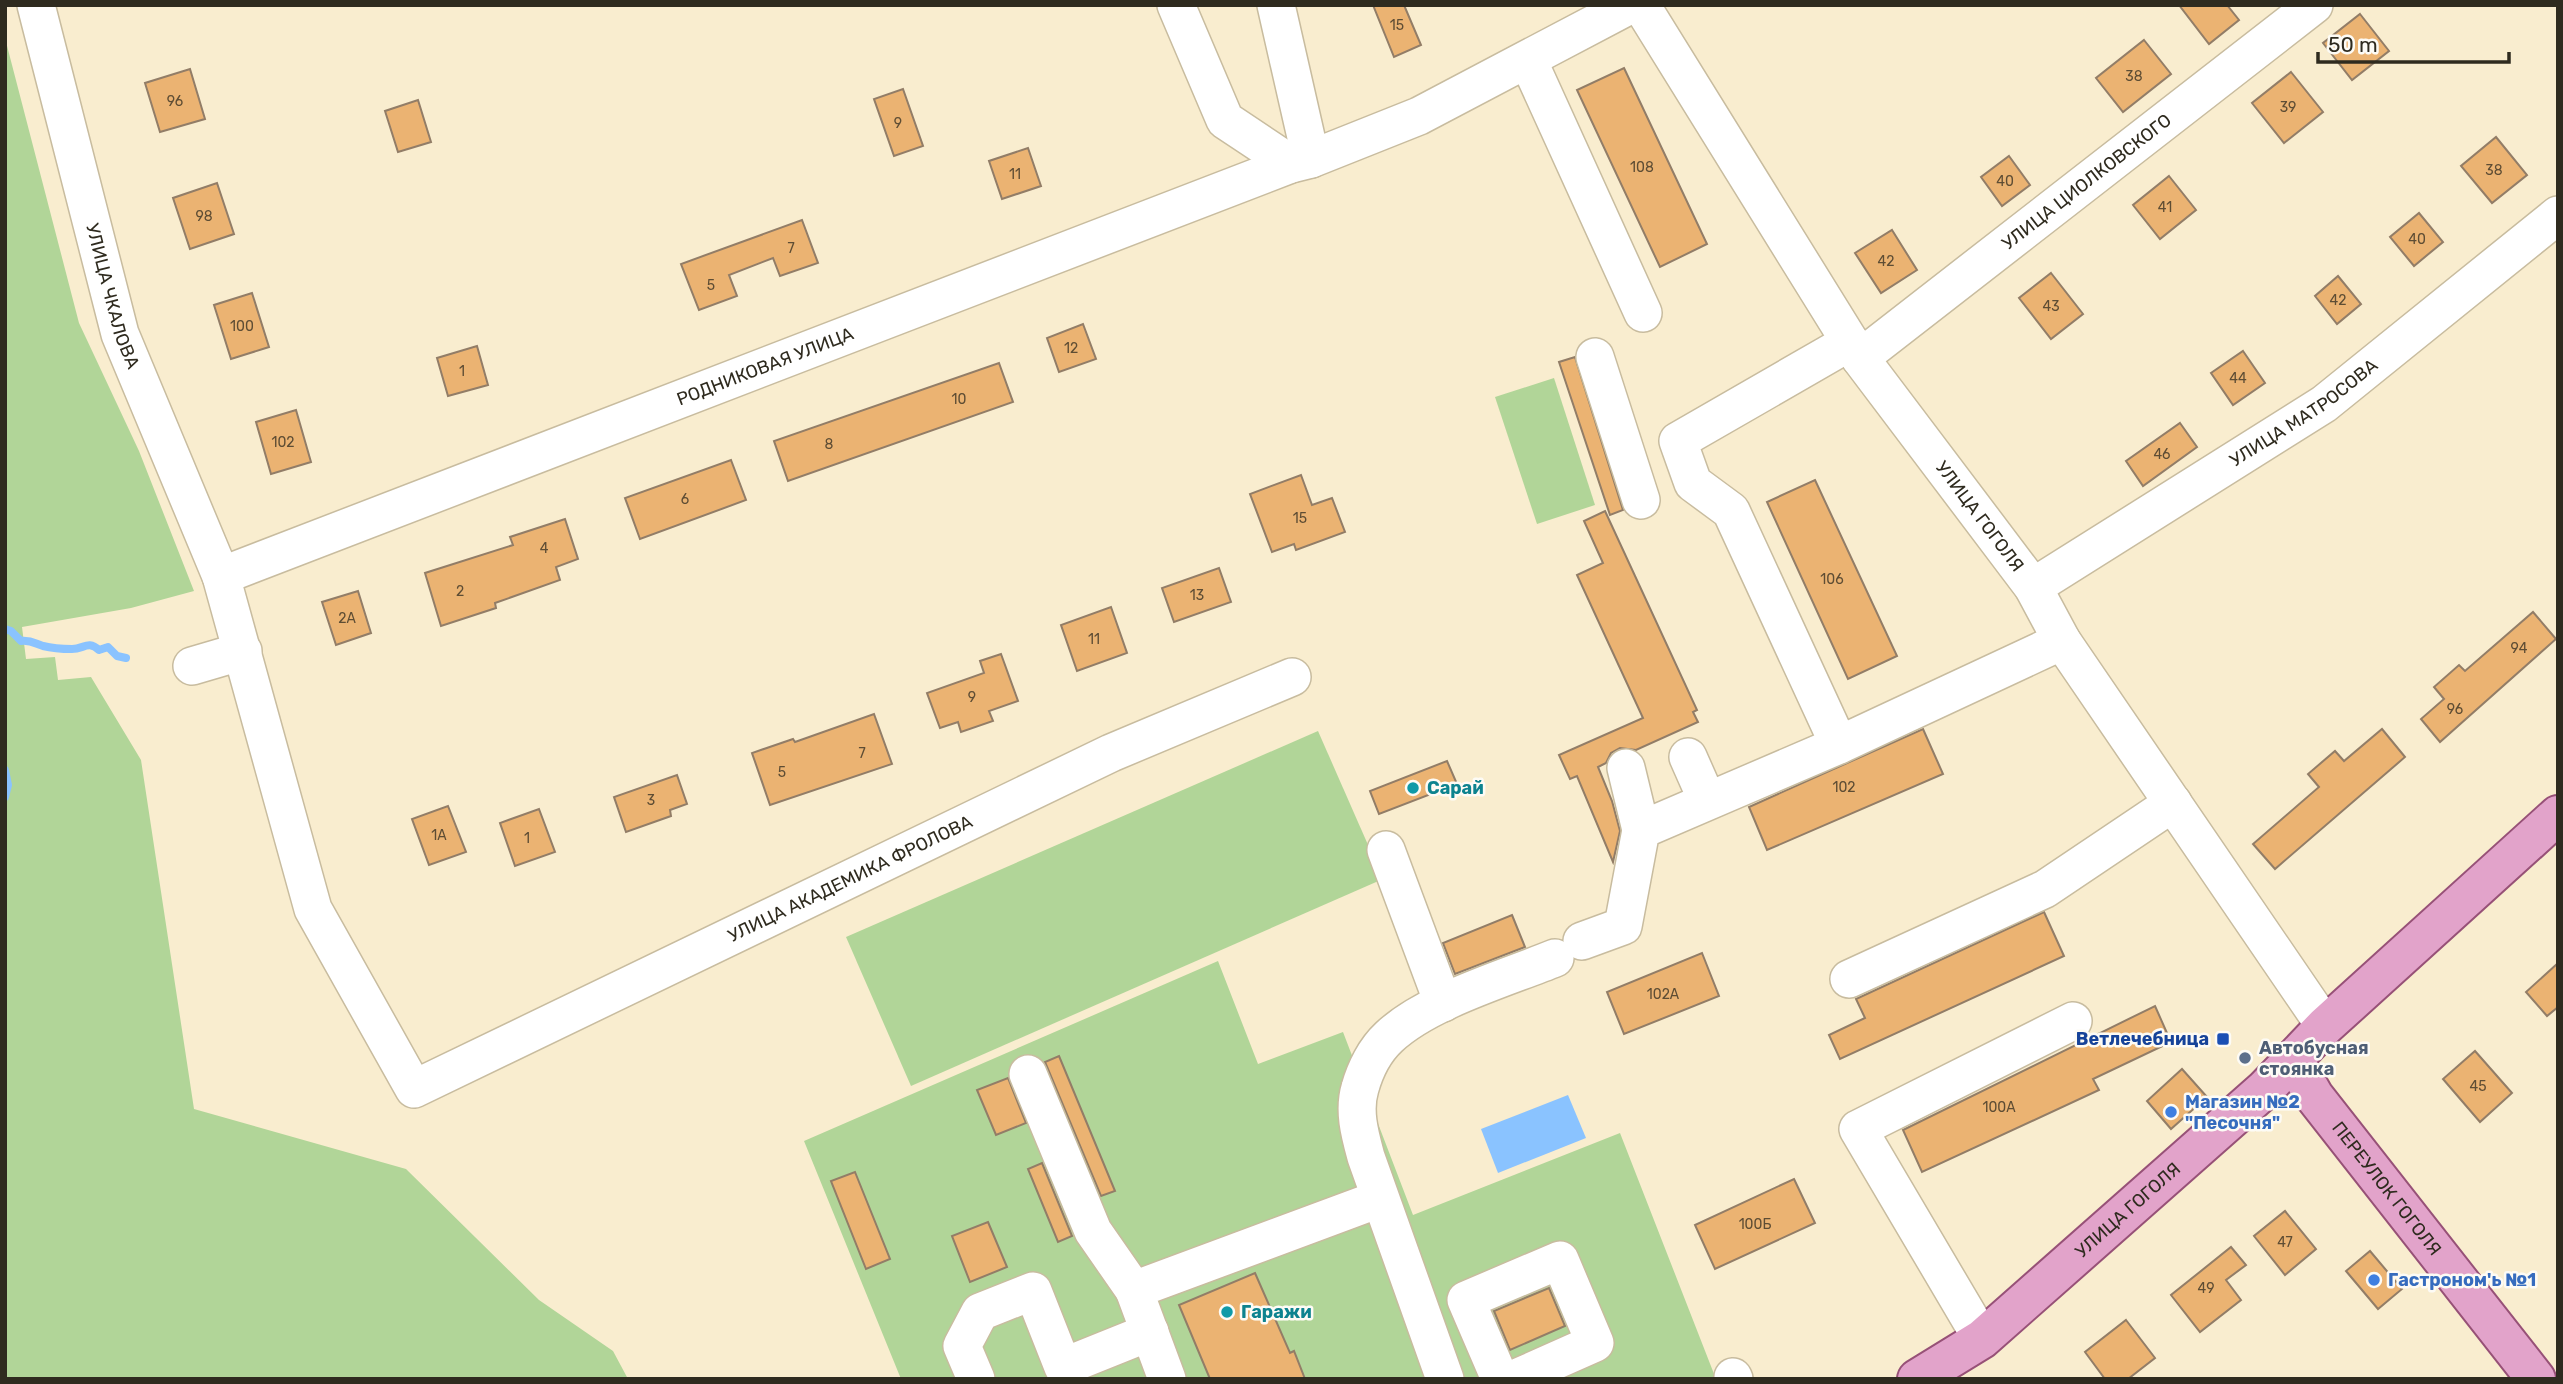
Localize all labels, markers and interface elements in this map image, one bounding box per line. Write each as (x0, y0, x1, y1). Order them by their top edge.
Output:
house number: 15 (1390, 17, 1404, 34)
scale bar (2318, 21, 2509, 65)
text: 50 m (2328, 32, 2378, 57)
house number: 38 (2125, 68, 2143, 85)
house number: 96 (167, 93, 183, 110)
house number: 39 (2280, 99, 2296, 116)
street label: УЛИЦА ЦИОЛКОВСКОГО (1997, 109, 2176, 255)
house number: 9 (894, 115, 902, 132)
house number: 108 (1630, 159, 1654, 176)
house number: 38 (2485, 162, 2503, 179)
house number: 11 (1009, 166, 1021, 183)
house number: 40 (1996, 173, 2014, 190)
house number: 41 (2158, 199, 2172, 216)
house number: 98 (195, 208, 213, 225)
street label: УЛИЦА ЧКАЛОВА (81, 221, 144, 372)
house number: 40 (2408, 231, 2426, 248)
house number: 7 (787, 240, 795, 257)
house number: 42 (1878, 253, 1894, 270)
house number: 5 (707, 277, 715, 294)
house number: 42 (2330, 292, 2346, 309)
house number: 43 (2042, 298, 2060, 315)
house number: 100 (230, 318, 254, 335)
street label: РОДНИКОВАЯ УЛИЦА (674, 323, 857, 410)
house number: 12 (1064, 340, 1078, 357)
street label: УЛИЦА МАТРОСОВА (2226, 354, 2382, 471)
house number: 1 (459, 363, 465, 380)
house number: 44 (2229, 370, 2247, 387)
house number: 10 (952, 391, 967, 408)
house number: 102 (271, 434, 295, 451)
house number: 8 (825, 436, 834, 453)
house number: 46 (2153, 446, 2171, 463)
street label: УЛИЦА ГОГОЛЯ (1931, 457, 2029, 576)
house number: 6 (681, 491, 689, 508)
house number: 15 (1293, 510, 1307, 527)
house number: 4 (540, 540, 549, 557)
house number: 106 (1820, 571, 1844, 588)
house number: 2 (456, 583, 464, 600)
house number: 13 (1190, 587, 1204, 604)
house number: 2А (338, 610, 356, 627)
house number: 11 (1088, 631, 1100, 648)
house number: 94 (2511, 640, 2528, 657)
house number: 9 (968, 689, 976, 706)
house number: 96 (2447, 701, 2463, 718)
house number: 7 (858, 745, 866, 762)
house number: 5 (778, 764, 786, 781)
place label: Сарай (1427, 777, 1484, 799)
house number: 102 (1832, 779, 1856, 796)
marker: Сарай (1405, 780, 1421, 796)
house number: 3 (647, 792, 655, 809)
street label: УЛИЦА АКАДЕМИКА ФРОЛОВА (724, 810, 976, 947)
house number: 1А (431, 827, 447, 844)
house number: 1 (524, 830, 530, 847)
house number: 102А (1647, 986, 1680, 1003)
place label: Ветлечебница (2076, 1028, 2209, 1050)
marker: Ветлечебница (2215, 1031, 2231, 1047)
place label: Автобусная стоянка (2259, 1037, 2369, 1080)
marker: Автобусная стоянка (2237, 1050, 2253, 1066)
house number: 45 (2469, 1078, 2487, 1095)
place label: Магазин №2 "Песочня" (2185, 1091, 2300, 1134)
house number: 100А (1982, 1099, 2016, 1116)
marker: Магазин №2 "Песочня" (2163, 1104, 2179, 1120)
street label: ПЕРЕУЛОК ГОГОЛЯ (2327, 1117, 2446, 1260)
street label: УЛИЦА ГОГОЛЯ (2071, 1158, 2185, 1262)
house number: 100Б (1739, 1216, 1771, 1233)
house number: 47 (2277, 1234, 2293, 1251)
place label: Гастроном'ь №1 (2388, 1269, 2536, 1291)
marker: Гастроном'ь №1 (2366, 1272, 2382, 1288)
house number: 49 (2198, 1280, 2214, 1297)
place label: Гаражи (1241, 1301, 1312, 1323)
marker: Гаражи (1219, 1304, 1235, 1320)

